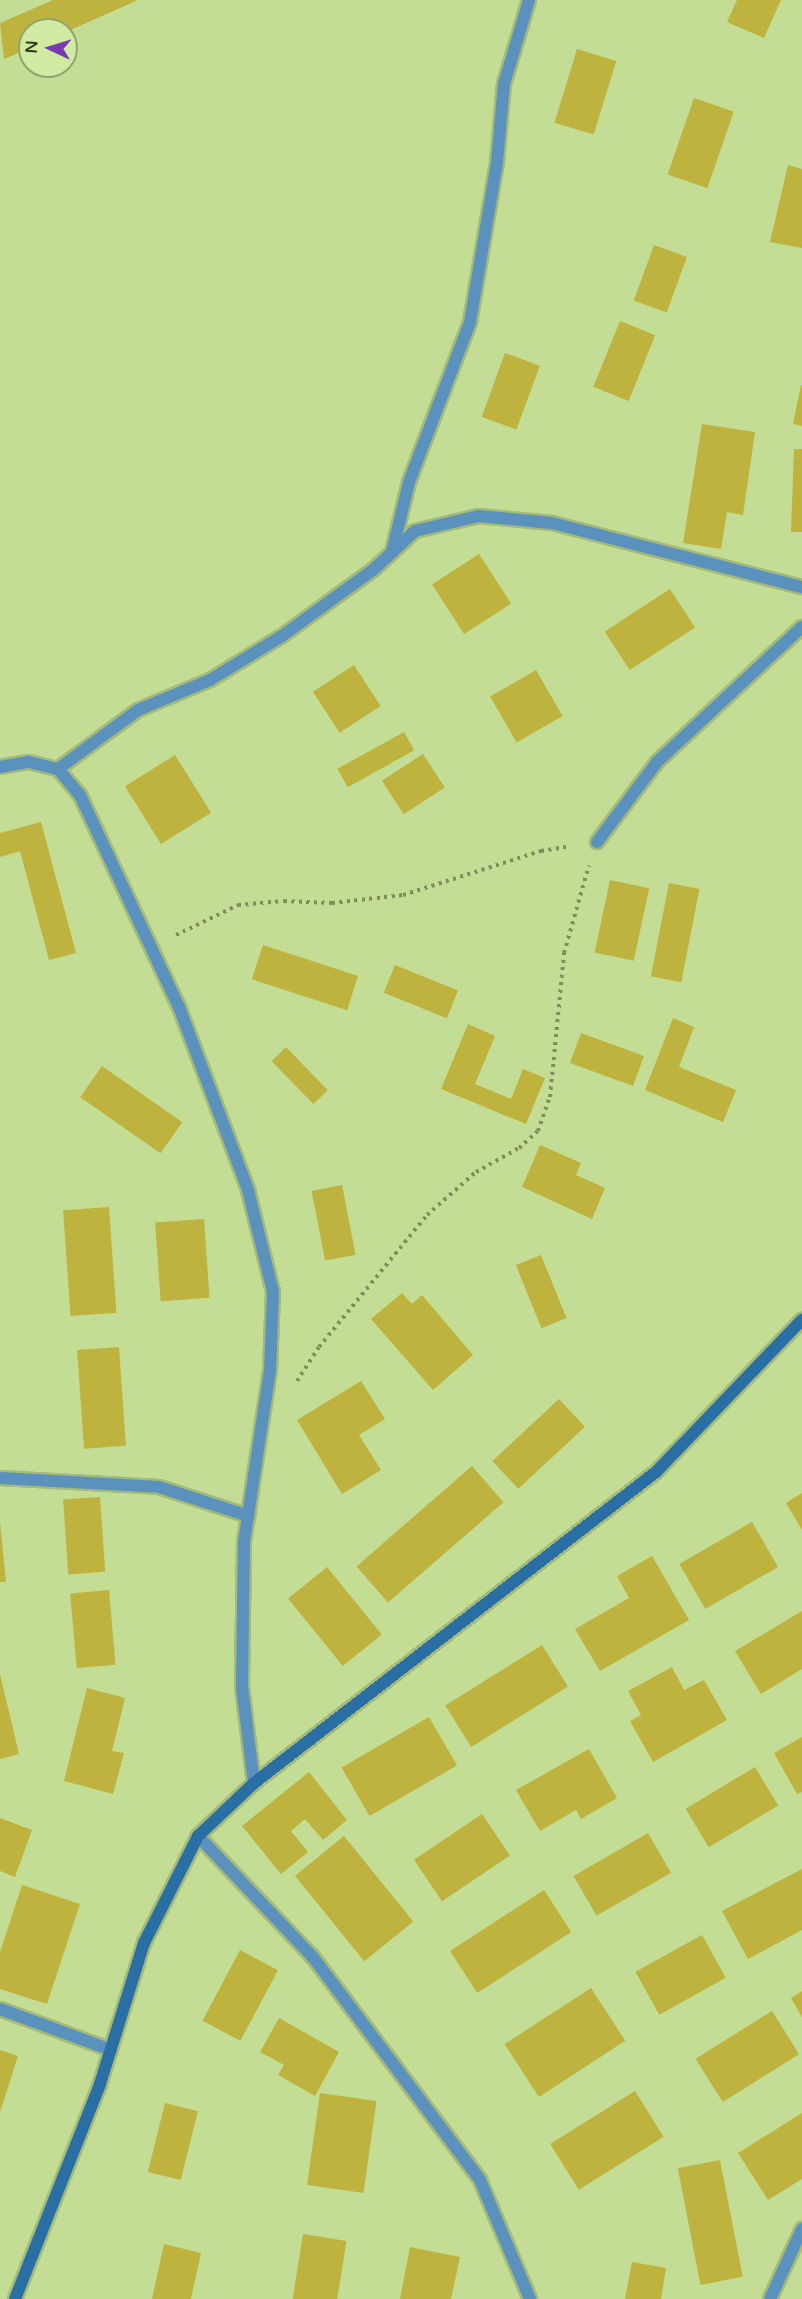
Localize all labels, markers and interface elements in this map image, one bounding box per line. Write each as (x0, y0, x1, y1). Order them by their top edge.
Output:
north arrow (18, 18, 78, 78)
text: N (22, 40, 42, 54)

